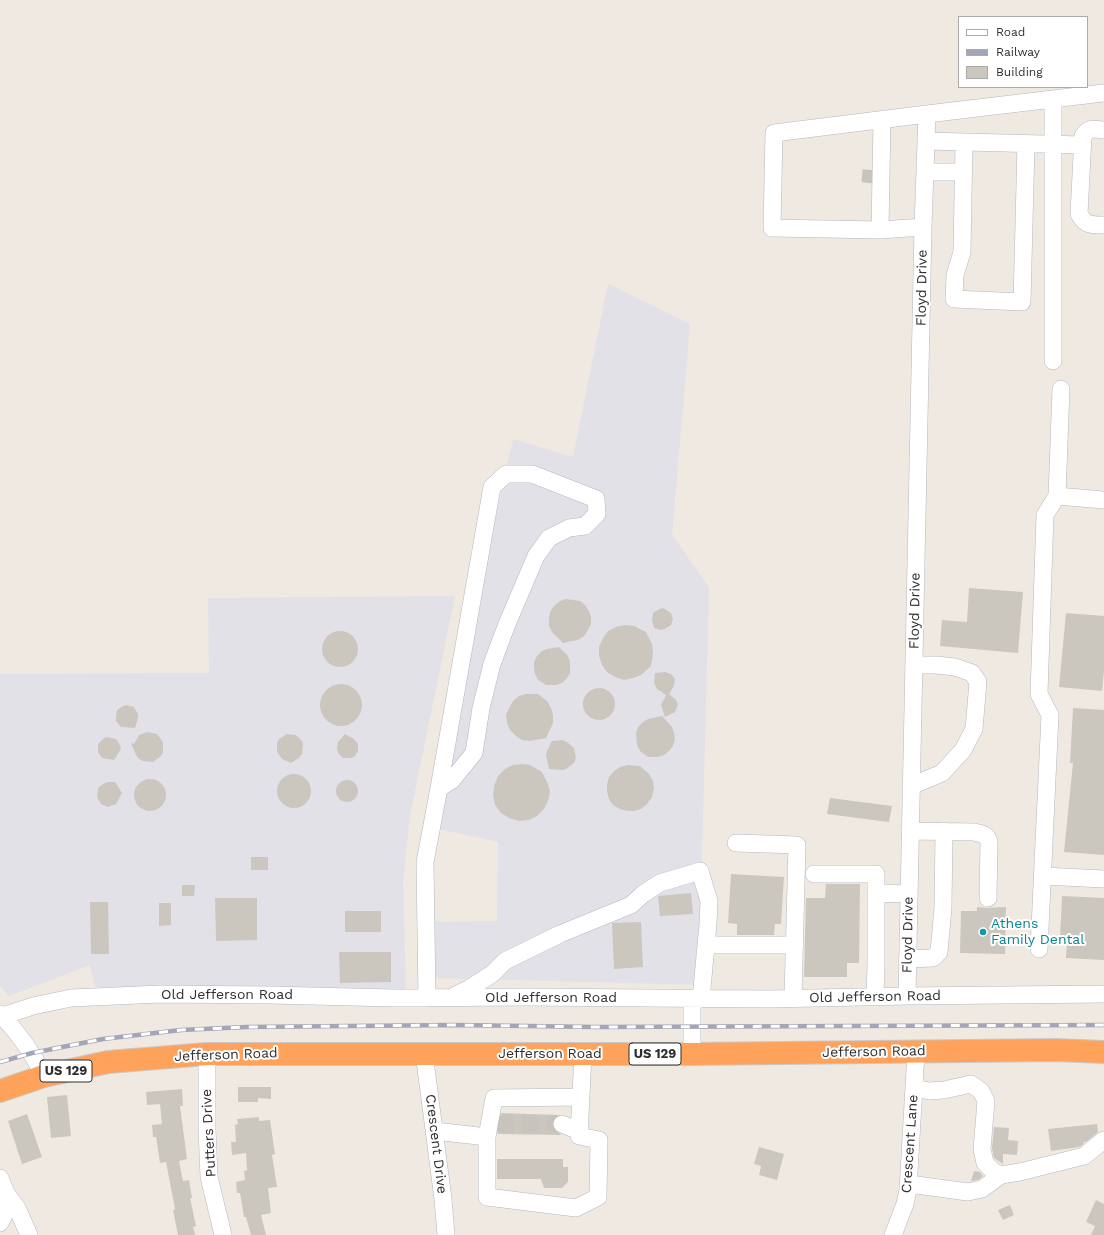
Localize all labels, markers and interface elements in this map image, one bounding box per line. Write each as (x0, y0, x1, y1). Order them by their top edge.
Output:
legend (958, 16, 1088, 88)
text: Road (996, 25, 1025, 39)
text: Railway (996, 45, 1040, 59)
text: Building (996, 65, 1043, 79)
street label: Floyd Drive (913, 250, 931, 326)
street label: Floyd Drive (906, 573, 924, 649)
street label: Floyd Drive (899, 897, 917, 973)
place label: Athens Family Dental (991, 916, 1085, 948)
marker: Athens Family Dental (978, 927, 988, 937)
street label: Old Jefferson Road (161, 987, 293, 1003)
street label: Old Jefferson Road (809, 987, 941, 1007)
street label: Old Jefferson Road (485, 990, 617, 1006)
road number: US 129 (629, 1043, 681, 1065)
street label: Jefferson Road (822, 1043, 926, 1061)
street label: Jefferson Road (174, 1045, 278, 1065)
street label: Jefferson Road (498, 1046, 602, 1062)
road number: US 129 (40, 1060, 92, 1082)
street label: Putters Drive (198, 1088, 220, 1178)
street label: Crescent Drive (422, 1093, 450, 1195)
street label: Crescent Lane (898, 1094, 922, 1194)

